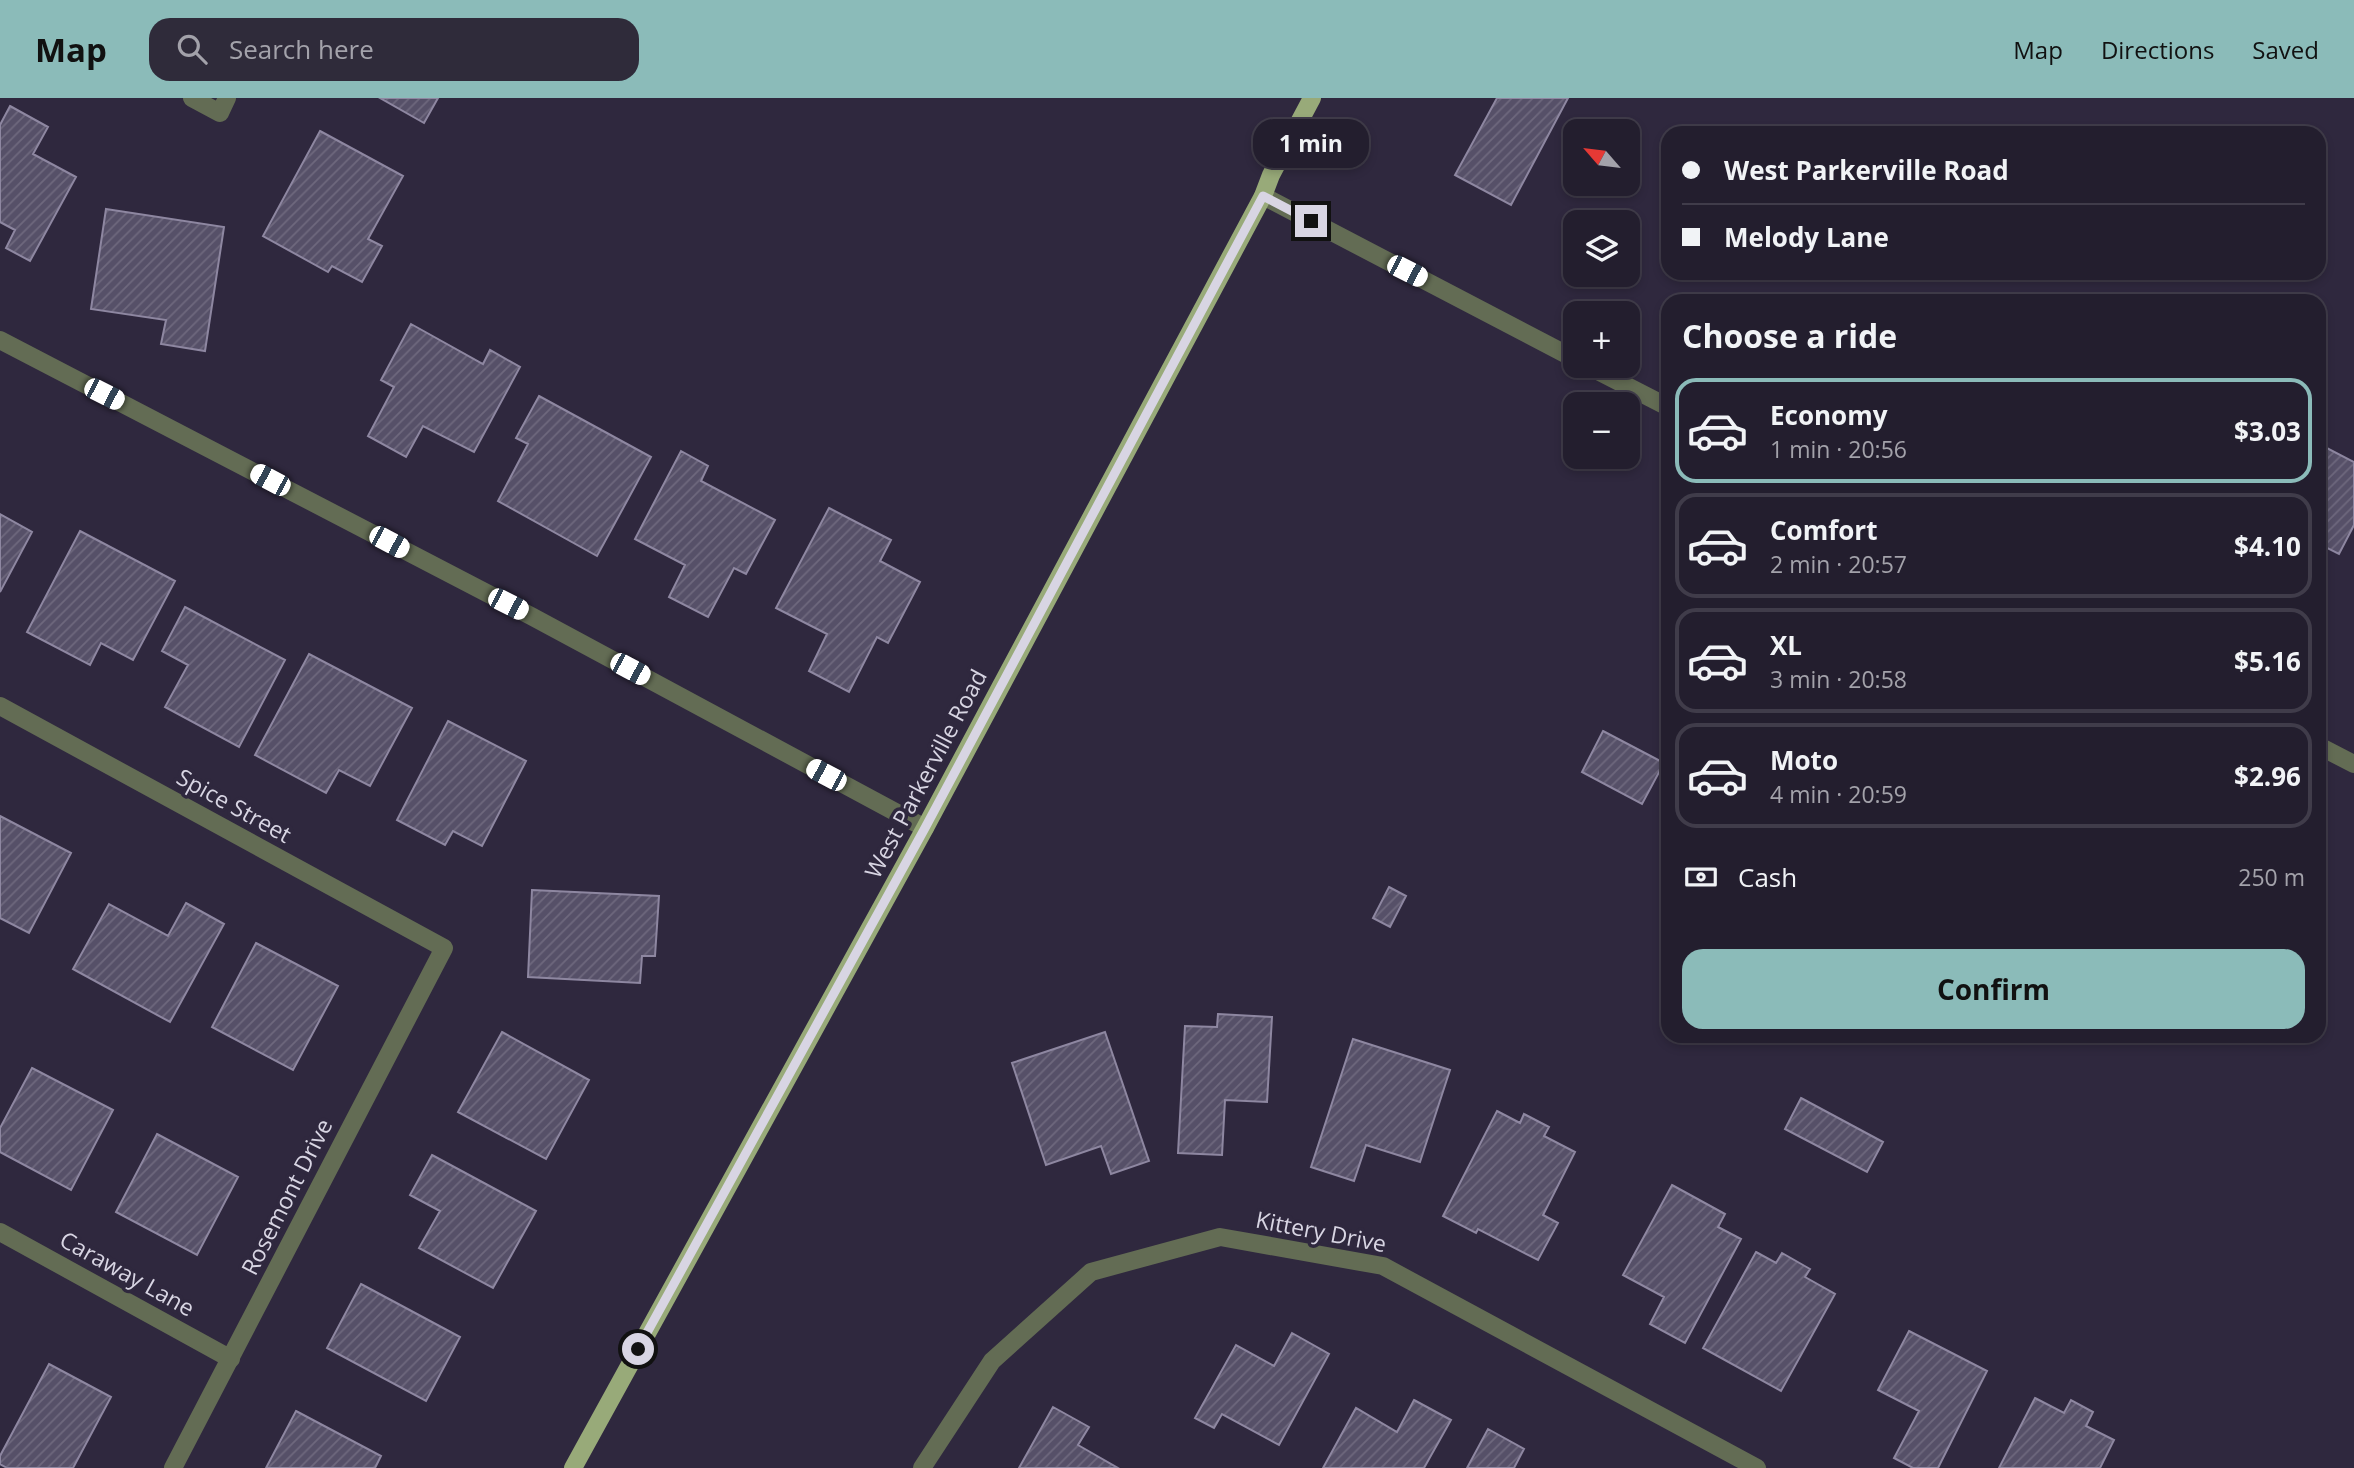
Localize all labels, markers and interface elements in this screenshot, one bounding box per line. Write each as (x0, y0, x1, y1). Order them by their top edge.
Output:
search box (149, 18, 639, 81)
text: Map (35, 27, 107, 72)
icon: search (173, 30, 211, 68)
text: Search here (229, 31, 374, 67)
text: Map (2013, 33, 2063, 66)
text: Directions (2101, 33, 2214, 66)
text: Saved (2252, 33, 2319, 66)
north arrow (1563, 119, 1640, 196)
map controls (1563, 119, 1640, 469)
callout: 1 min (1253, 120, 1369, 169)
text: 1 min (1279, 127, 1343, 159)
text: West Parkerville Road (1724, 152, 2009, 188)
route end (1295, 205, 1327, 237)
button: layers (1563, 210, 1640, 287)
text: Melody Lane (1724, 219, 1889, 255)
car (1384, 252, 1431, 290)
button: + (1563, 301, 1640, 378)
text: Choose a ride (1682, 314, 1897, 357)
car (81, 375, 128, 413)
button: − (1563, 392, 1640, 469)
text: Economy (1770, 397, 1888, 433)
icon: car (1686, 399, 1749, 462)
text: $3.03 (2234, 413, 2301, 449)
text: 1 min · 20:56 (1770, 433, 1907, 465)
car (247, 461, 294, 499)
text: Comfort (1770, 512, 1877, 548)
icon: car (1686, 514, 1749, 577)
car (366, 523, 413, 561)
text: $4.10 (2234, 528, 2301, 564)
text: 2 min · 20:57 (1770, 548, 1907, 580)
car (485, 585, 532, 623)
text: XL (1770, 627, 1802, 663)
icon: car (1686, 629, 1749, 692)
text: $5.16 (2234, 643, 2301, 679)
car (607, 650, 654, 688)
street label: West Parkerville Road (856, 663, 994, 884)
text: 3 min · 20:58 (1770, 663, 1907, 695)
text: Moto (1770, 742, 1838, 778)
icon: car (1686, 744, 1749, 807)
car (803, 756, 850, 794)
text: $2.96 (2234, 758, 2301, 794)
street label: Spice Street (171, 760, 298, 850)
text: 4 min · 20:59 (1770, 778, 1907, 810)
icon: cash (1682, 858, 1720, 896)
text: Cash (1738, 859, 1797, 895)
text: 250 m (2238, 861, 2305, 893)
button: Confirm (1682, 949, 2305, 1029)
street label: Rosemont Drive (233, 1113, 339, 1280)
street label: Kittery Drive (1253, 1203, 1389, 1259)
street label: Caraway Lane (54, 1223, 201, 1323)
route start (622, 1333, 654, 1365)

